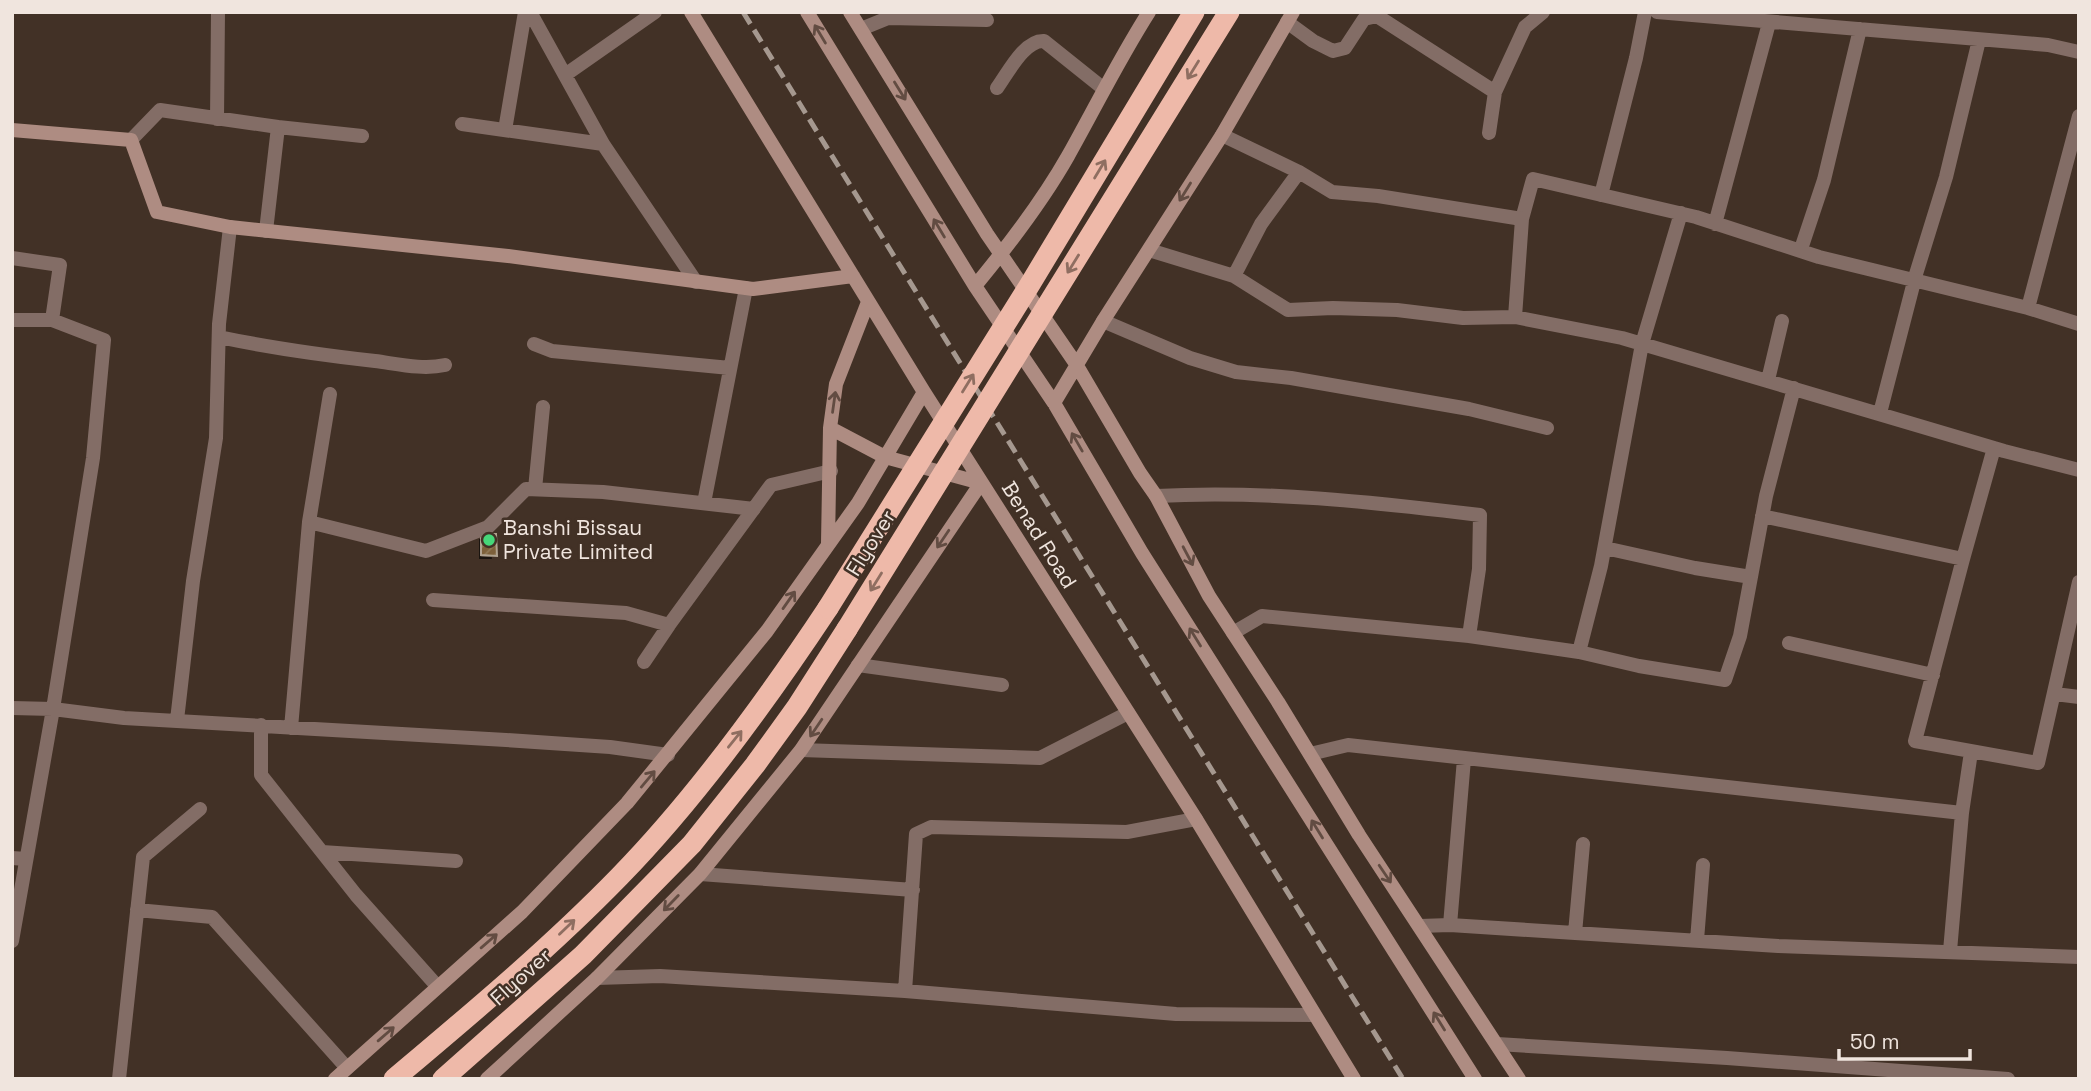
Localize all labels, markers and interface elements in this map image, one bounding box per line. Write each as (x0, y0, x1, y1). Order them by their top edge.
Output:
one-way arrow (813, 25, 828, 44)
one-way arrow (1185, 60, 1199, 80)
one-way arrow (893, 80, 907, 100)
one-way arrow (1093, 159, 1107, 179)
one-way arrow (1178, 182, 1193, 201)
one-way arrow (932, 219, 946, 239)
one-way arrow (1066, 254, 1081, 273)
one-way arrow (961, 374, 975, 394)
one-way arrow (828, 391, 841, 414)
one-way arrow (1070, 433, 1084, 453)
street label: Benad Road (996, 476, 1083, 593)
street label: Flyover (840, 505, 901, 581)
place label: Banshi Bissau Private Limited (503, 514, 653, 565)
one-way arrow (936, 529, 950, 548)
marker: Banshi Bissau Private Limited (481, 532, 497, 548)
one-way arrow (1181, 546, 1195, 566)
one-way arrow (868, 572, 882, 592)
one-way arrow (782, 591, 796, 610)
one-way arrow (1188, 627, 1202, 647)
one-way arrow (809, 718, 823, 737)
one-way arrow (727, 730, 742, 748)
one-way arrow (640, 770, 655, 788)
one-way arrow (1310, 820, 1324, 839)
one-way arrow (1379, 864, 1393, 884)
one-way arrow (663, 894, 680, 911)
one-way arrow (558, 918, 575, 935)
one-way arrow (479, 933, 497, 949)
street label: Flyover (484, 942, 557, 1011)
one-way arrow (1431, 1012, 1446, 1031)
scale bar (1839, 1018, 1970, 1062)
one-way arrow (377, 1026, 395, 1042)
text: 50 m (1850, 1028, 1900, 1055)

